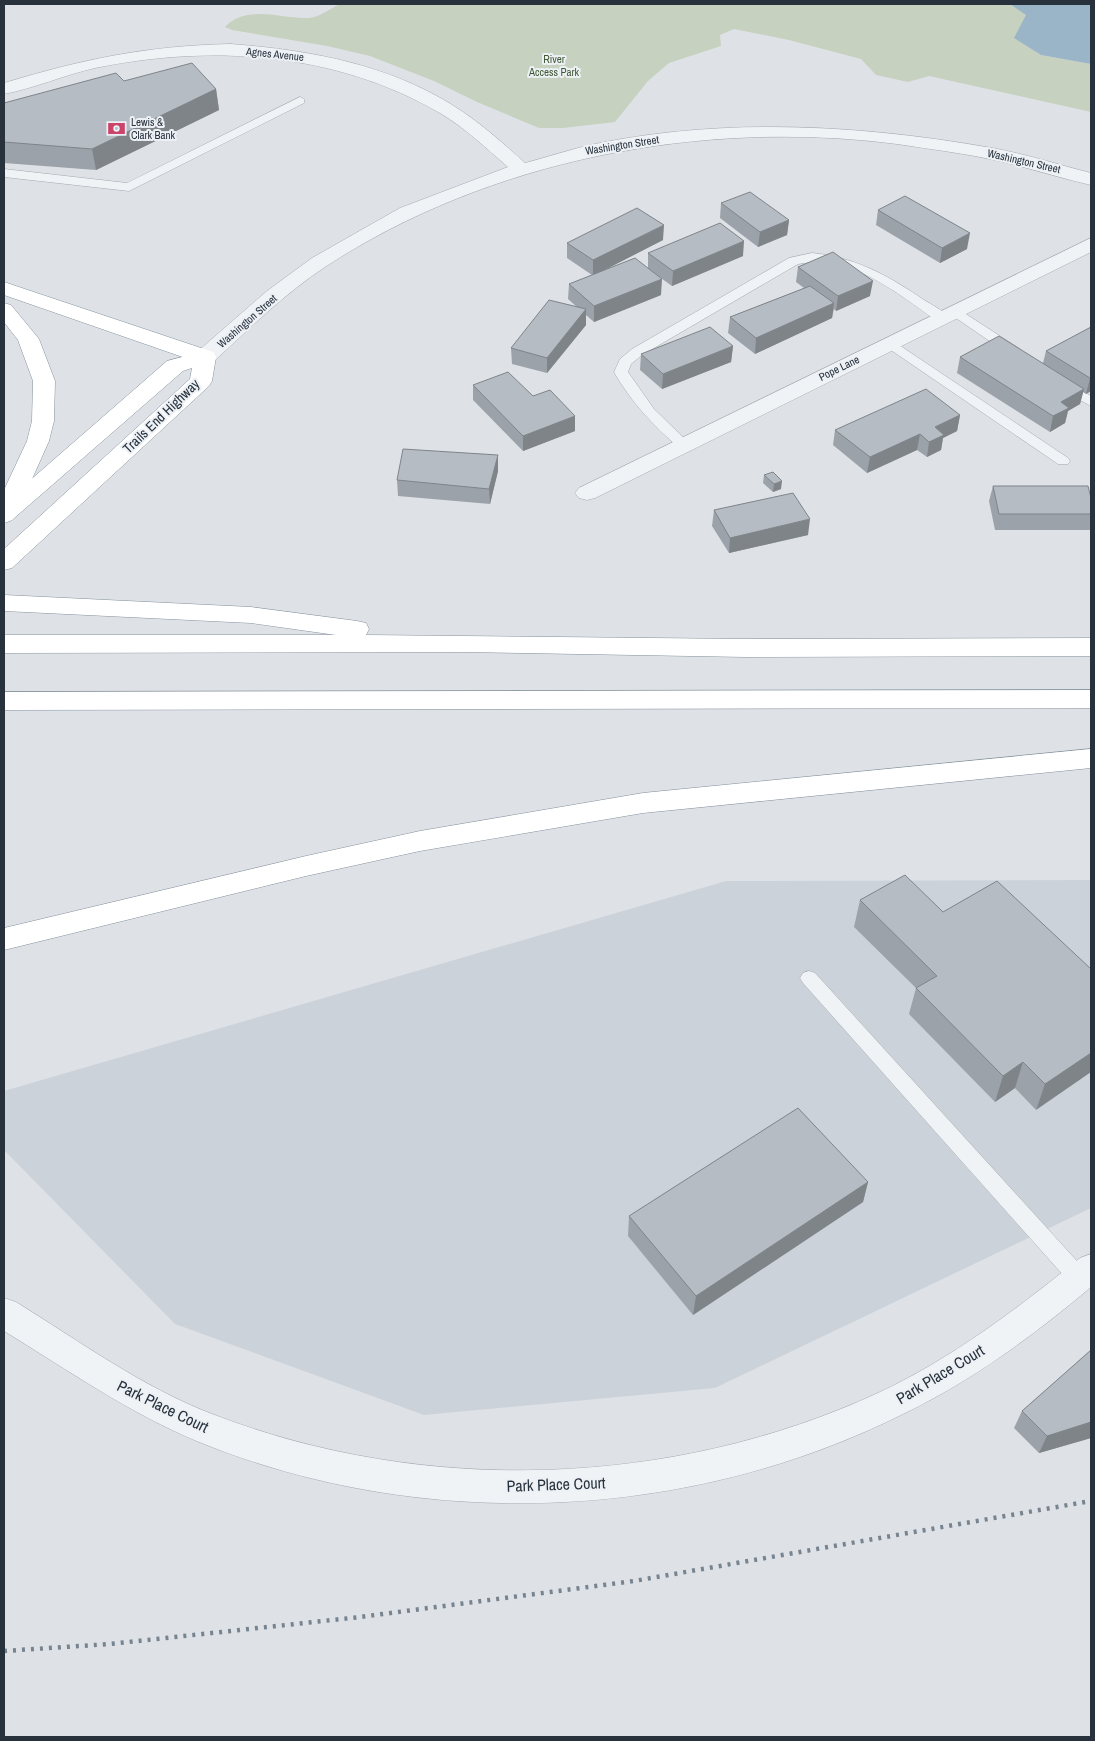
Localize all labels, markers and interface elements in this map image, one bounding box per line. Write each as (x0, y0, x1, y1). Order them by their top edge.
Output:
street label: Agnes Avenue (244, 44, 305, 64)
park label: River Access Park (528, 52, 580, 79)
place label: Lewis & Clark Bank (131, 115, 176, 142)
bank icon: Lewis & Clark Bank (107, 118, 127, 138)
street label: Washington Street (584, 132, 660, 158)
street label: Washington Street (986, 146, 1062, 176)
street label: Washington Street (214, 291, 280, 351)
street label: Pope Lane (816, 352, 862, 384)
street label: Trails End Highway (119, 375, 203, 457)
street label: Park Place Court (892, 1339, 988, 1409)
street label: Park Place Court (114, 1374, 213, 1438)
street label: Park Place Court (506, 1471, 606, 1497)

